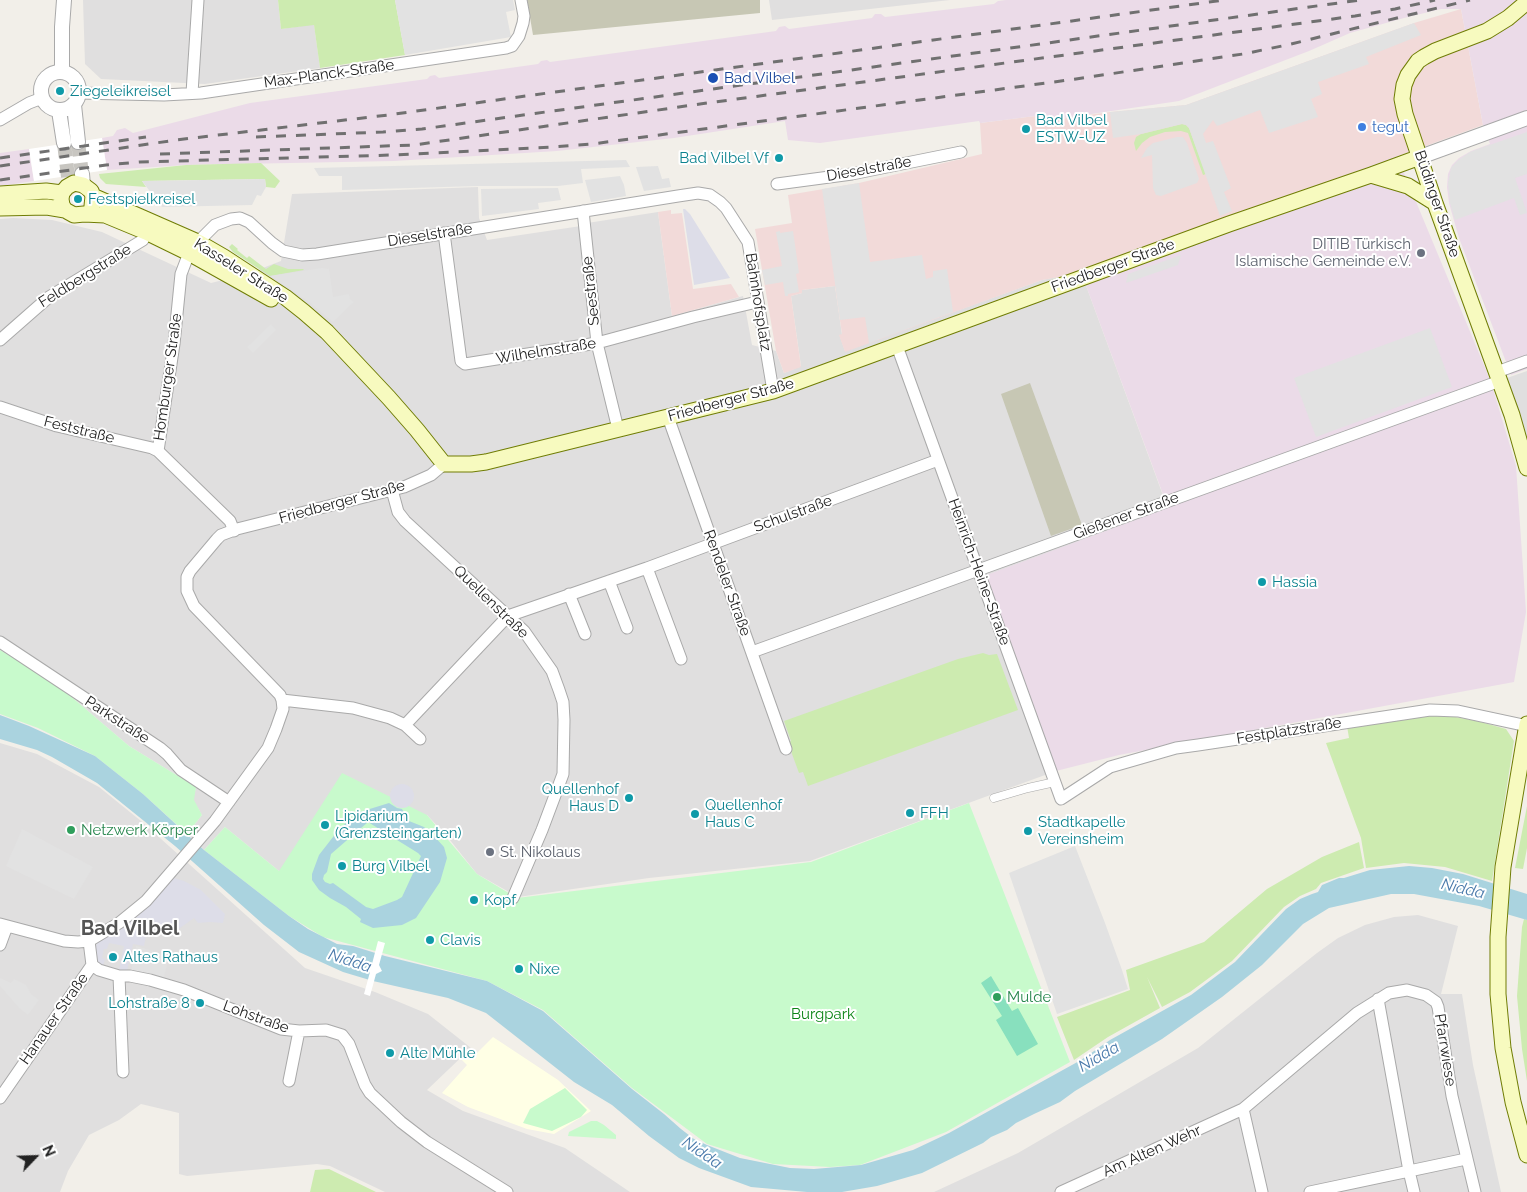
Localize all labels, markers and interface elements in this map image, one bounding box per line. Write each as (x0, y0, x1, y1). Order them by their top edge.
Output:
street label: Max-Planck-Straße (263, 56, 395, 92)
place label: Bad Vilbel (724, 69, 795, 87)
marker: Bad Vilbel (706, 71, 720, 85)
place label: Ziegeleikreisel (70, 82, 171, 100)
marker: Ziegeleikreisel (54, 85, 66, 97)
place label: Bad Vilbel ESTW-UZ (1036, 111, 1107, 146)
place label: tegut (1372, 118, 1409, 136)
marker: tegut (1356, 121, 1368, 133)
marker: Bad Vilbel ESTW-UZ (1020, 123, 1032, 135)
street label: Büdinger Straße (1410, 148, 1464, 260)
place label: Bad Vilbel Vf (679, 149, 769, 167)
marker: Bad Vilbel Vf (773, 152, 785, 164)
street label: Dieselstraße (825, 153, 913, 185)
place label: Festspielkreisel (88, 190, 195, 208)
marker: Festspielkreisel (72, 193, 84, 205)
street label: Dieselstraße (386, 219, 474, 251)
street label: Kasseler Straße (191, 235, 291, 307)
street label: Friedberger Straße (1049, 235, 1177, 297)
place label: DITIB Türkisch Islamische Gemeinde e.V. (1235, 235, 1411, 270)
street label: Feldbergstraße (35, 240, 135, 312)
marker: DITIB Türkisch Islamische Gemeinde e.V. (1415, 247, 1427, 259)
street label: Bahnhofsplatz (741, 252, 775, 352)
street label: Seestraße (578, 256, 604, 326)
street label: Homburger Straße (150, 312, 186, 442)
street label: Wilhelmstraße (495, 334, 597, 368)
street label: Friedberger Straße (666, 375, 796, 425)
street label: Feststraße (42, 413, 116, 447)
street label: Friedberger Straße (277, 477, 407, 527)
street label: Gießener Straße (1071, 489, 1181, 543)
street label: Schulstraße (751, 492, 835, 536)
street label: Heinrich-Heine-Straße (944, 496, 1014, 648)
street label: Rendeler Straße (699, 527, 755, 639)
street label: Quellenstraße (450, 562, 532, 642)
place label: Hassia (1272, 573, 1317, 591)
marker: Hassia (1256, 576, 1268, 588)
street label: Parkstraße (81, 692, 153, 748)
street label: Festplatzstraße (1235, 714, 1343, 748)
place label: Quellenhof Haus D (542, 780, 619, 815)
marker: Quellenhof Haus D (623, 792, 635, 804)
place label: Quellenhof Haus C (705, 796, 782, 831)
place label: FFH (920, 804, 949, 822)
place label: Lipidarium (Grenzsteingarten) (335, 807, 462, 842)
marker: FFH (904, 807, 916, 819)
marker: Quellenhof Haus C (689, 808, 701, 820)
place label: Stadtkapelle Vereinsheim (1038, 813, 1126, 848)
marker: Lipidarium (Grenzsteingarten) (319, 819, 331, 831)
place label: Netzwerk Körper (81, 821, 198, 839)
marker: Netzwerk Körper (65, 824, 77, 836)
marker: Stadtkapelle Vereinsheim (1022, 825, 1034, 837)
place label: St. Nikolaus (500, 843, 580, 861)
marker: St. Nikolaus (484, 846, 496, 858)
place label: Burg Vilbel (352, 857, 429, 875)
marker: Burg Vilbel (336, 860, 348, 872)
water label: Nidda (1439, 875, 1487, 903)
place label: Kopf (484, 891, 516, 909)
marker: Kopf (468, 894, 480, 906)
district label: Bad Vilbel (81, 917, 179, 941)
place label: Clavis (440, 931, 481, 949)
marker: Clavis (424, 934, 436, 946)
water label: Nidda (326, 945, 374, 977)
place label: Altes Rathaus (123, 948, 218, 966)
marker: Altes Rathaus (107, 951, 119, 963)
place label: Nixe (529, 960, 560, 978)
marker: Nixe (513, 963, 525, 975)
street label: Hanauer Straße (16, 970, 92, 1068)
place label: Mulde (1007, 988, 1051, 1006)
marker: Mulde (991, 991, 1003, 1003)
place label: Lohstraße 8 (108, 994, 190, 1012)
marker: Lohstraße 8 (194, 997, 206, 1009)
street label: Lohstraße (221, 997, 291, 1037)
park label: Burgpark (791, 1005, 855, 1023)
street label: Pfarrwiese (1430, 1012, 1460, 1088)
water label: Nidda (1075, 1038, 1123, 1076)
place label: Alte Mühle (400, 1044, 475, 1062)
marker: Alte Mühle (384, 1047, 396, 1059)
street label: Am Alten Wehr (1100, 1121, 1204, 1181)
north arrow (10, 1132, 60, 1182)
water label: Nidda (678, 1133, 726, 1173)
text: N (39, 1143, 58, 1159)

